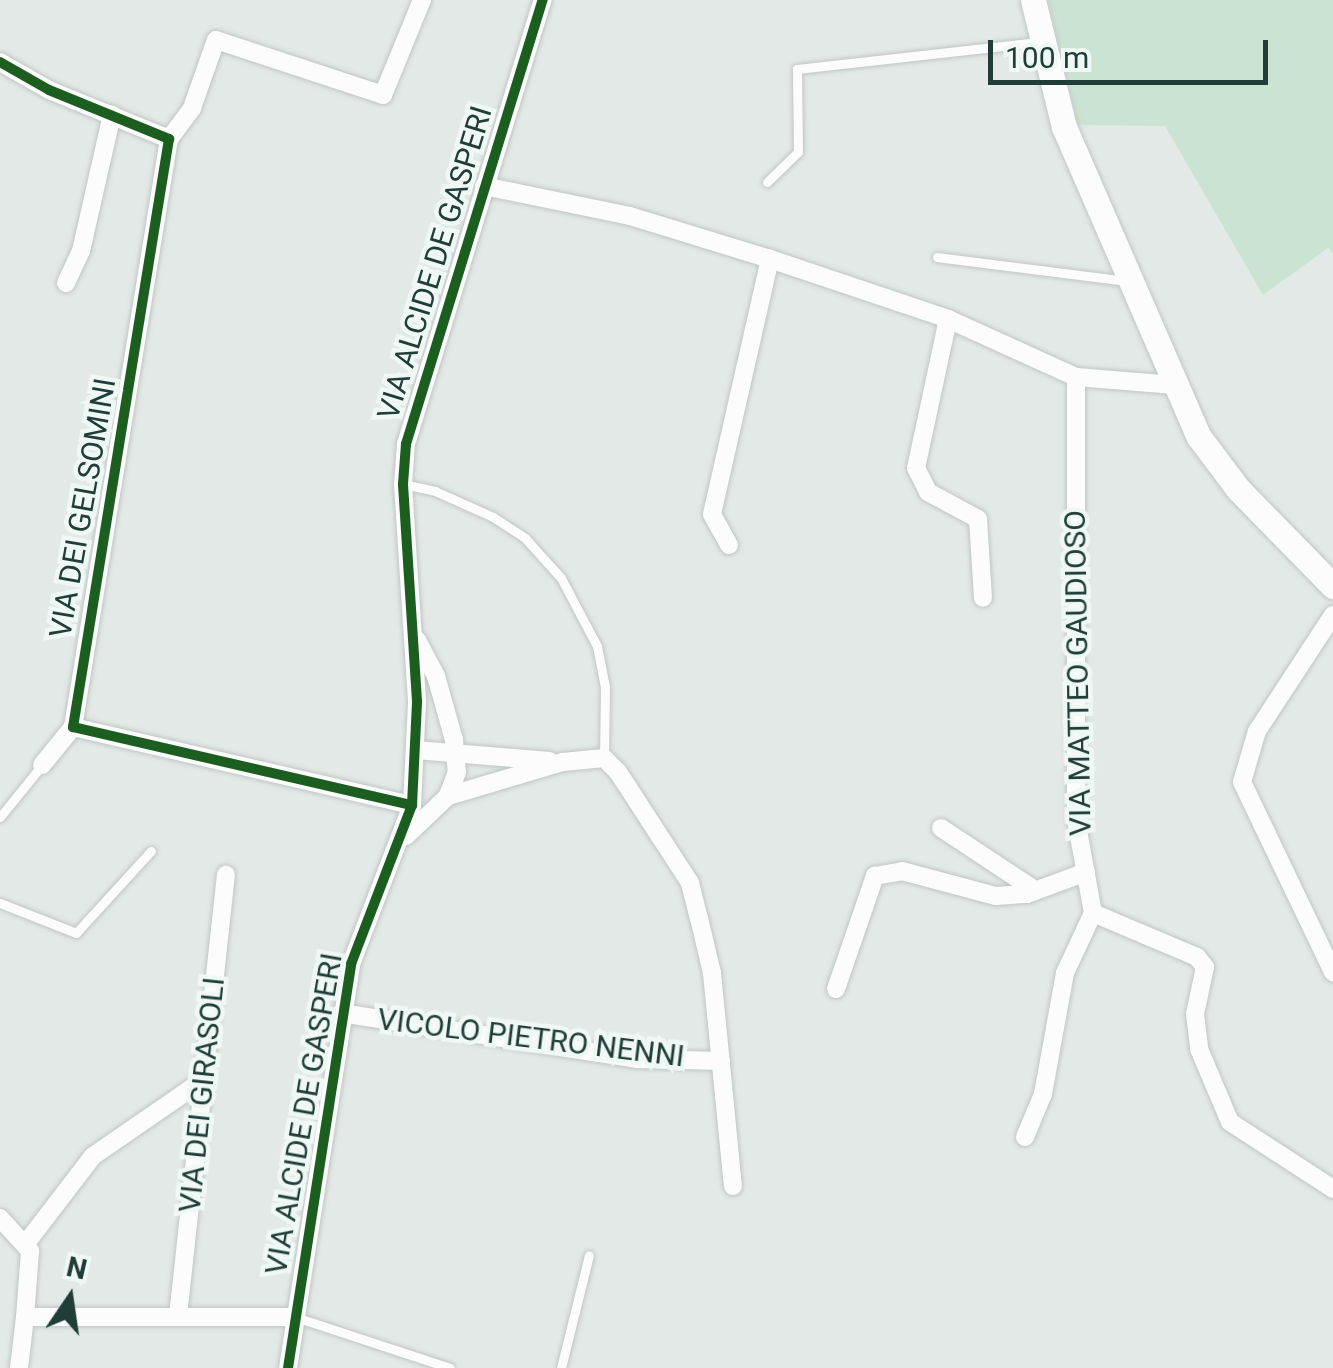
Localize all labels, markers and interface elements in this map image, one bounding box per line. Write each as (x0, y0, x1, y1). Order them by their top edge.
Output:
scale bar (993, 20, 1273, 82)
text: 100 m (1005, 40, 1089, 75)
street label: VIA ALCIDE DE GASPERI (370, 102, 500, 424)
street label: VIA DEI GELSOMINI (42, 375, 124, 641)
street label: VIA MATTEO GAUDIOSO (1057, 510, 1099, 836)
street label: VIA ALCIDE DE GASPERI (258, 950, 350, 1278)
street label: VIA DEI GIRASOLI (172, 976, 232, 1214)
street label: VICOLO PIETRO NENNI (375, 1001, 687, 1075)
north arrow (20, 1248, 120, 1348)
text: N (64, 1250, 90, 1287)

